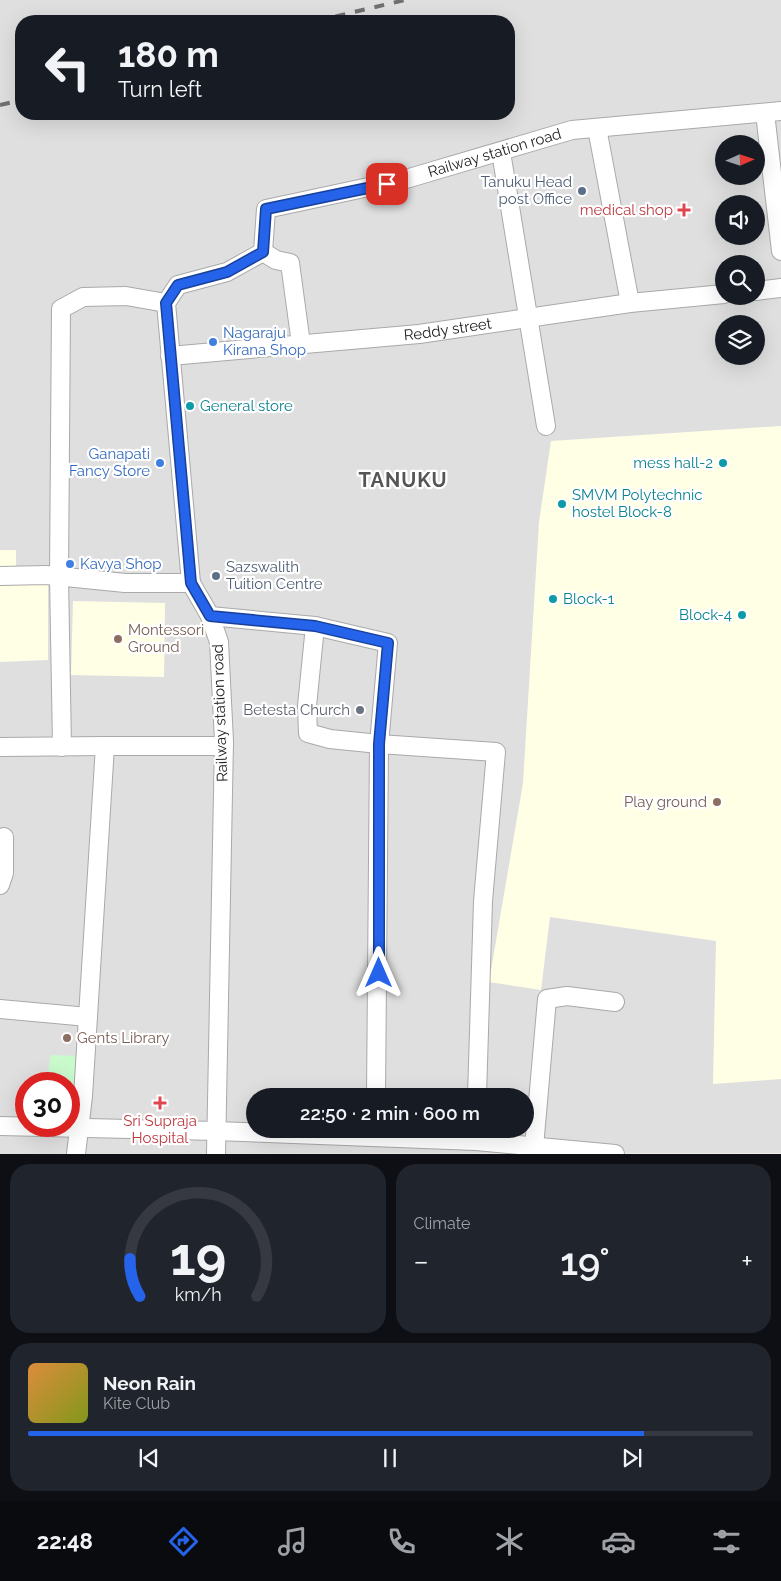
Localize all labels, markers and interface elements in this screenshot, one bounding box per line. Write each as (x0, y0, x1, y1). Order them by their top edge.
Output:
text: 180 m (118, 34, 219, 75)
icon: left (35, 35, 100, 100)
text: Turn left (118, 76, 202, 102)
street label: Railway station road (426, 125, 563, 181)
north arrow (715, 135, 765, 185)
map controls (715, 135, 765, 365)
pin (366, 163, 408, 205)
icon: arrive (373, 170, 401, 198)
place label: Tanuku Head post Office (481, 173, 572, 208)
marker: Tanuku Head post Office (576, 185, 588, 197)
button: sound (715, 195, 765, 245)
place label: medical shop (580, 201, 673, 219)
marker: medical shop (677, 203, 691, 217)
button: search (715, 255, 765, 305)
street label: Reddy street (403, 314, 493, 344)
button: layers (715, 315, 765, 365)
place label: Nagaraju Kirana Shop (223, 324, 306, 359)
marker: Nagaraju Kirana Shop (207, 336, 219, 348)
place label: General store (200, 397, 293, 415)
marker: General store (184, 400, 196, 412)
place label: Ganapati Fancy Store (69, 445, 150, 480)
place label: mess hall-2 (633, 454, 713, 472)
marker: Ganapati Fancy Store (154, 457, 166, 469)
marker: mess hall-2 (717, 457, 729, 469)
district label: TANUKU (358, 468, 448, 492)
place label: SMVM Polytechnic hostel Block-8 (572, 486, 702, 521)
marker: SMVM Polytechnic hostel Block-8 (556, 498, 568, 510)
place label: Kavya Shop (80, 555, 162, 573)
marker: Kavya Shop (64, 558, 76, 570)
place label: Sazswalith Tuition Centre (226, 558, 323, 593)
marker: Sazswalith Tuition Centre (210, 570, 222, 582)
place label: Block-1 (563, 590, 615, 608)
marker: Block-1 (547, 593, 559, 605)
place label: Block-4 (679, 606, 732, 624)
marker: Block-4 (736, 609, 748, 621)
place label: Montessori Ground (128, 621, 204, 656)
marker: Montessori Ground (112, 633, 124, 645)
street label: Railway station road (209, 644, 231, 782)
place label: Betesta Church (243, 701, 350, 719)
marker: Betesta Church (354, 704, 366, 716)
place label: Play ground (624, 793, 707, 811)
marker: Play ground (711, 796, 723, 808)
position arrow (352, 946, 404, 998)
place label: Gents Library (77, 1029, 169, 1047)
marker: Gents Library (61, 1032, 73, 1044)
speed limit sign: 30 (15, 1072, 80, 1137)
marker: Sri Supraja Hospital (153, 1096, 167, 1110)
text: 22:50 · 2 min · 600 m (300, 1102, 480, 1124)
place label: Sri Supraja Hospital (123, 1112, 197, 1147)
text: Climate (414, 1214, 470, 1233)
text: 19 (170, 1226, 226, 1287)
text: 19° (560, 1239, 610, 1284)
text: − (414, 1245, 429, 1278)
text: + (741, 1245, 753, 1278)
text: km/h (174, 1284, 221, 1305)
text: Neon Rain (103, 1372, 196, 1394)
text: Kite Club (103, 1394, 170, 1413)
icon: previous (135, 1444, 163, 1472)
icon: pause (376, 1444, 404, 1472)
icon: next (618, 1444, 646, 1472)
icon: directions (166, 1524, 201, 1559)
icon: music (275, 1524, 310, 1559)
icon: phone (384, 1524, 419, 1559)
icon: climate (492, 1524, 527, 1559)
icon: car (601, 1524, 636, 1559)
icon: filters (709, 1524, 744, 1559)
text: 22:48 (37, 1528, 93, 1554)

